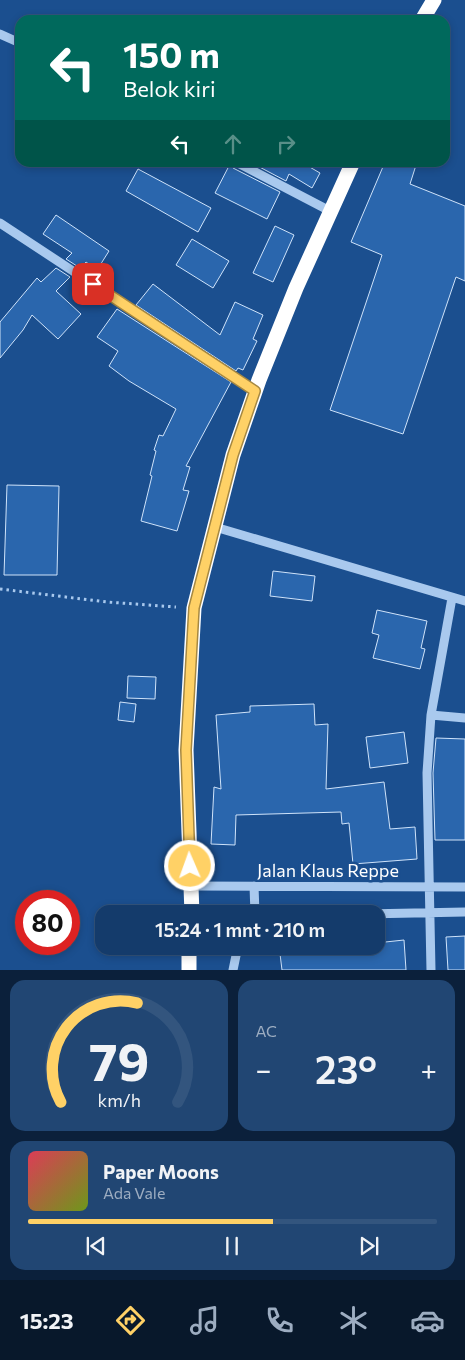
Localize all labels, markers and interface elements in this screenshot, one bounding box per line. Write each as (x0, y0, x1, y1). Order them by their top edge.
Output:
text: 150 m (123, 32, 220, 75)
icon: left (40, 35, 105, 100)
text: Belok kiri (123, 75, 216, 102)
icon: left (166, 130, 194, 158)
icon: ahead (219, 130, 247, 158)
icon: right (272, 130, 300, 158)
pin (72, 263, 114, 305)
icon: arrive (79, 270, 107, 298)
position arrow (163, 839, 215, 891)
street label: Jalan Klaus Reppe (257, 859, 399, 881)
speed limit sign: 80 (15, 890, 80, 955)
text: 15:24 · 1 mnt · 210 m (155, 918, 325, 941)
text: AC (256, 1021, 277, 1040)
text: 79 (89, 1028, 149, 1092)
text: 23° (315, 1045, 377, 1092)
text: − (256, 1052, 271, 1086)
text: + (421, 1052, 437, 1086)
text: km/h (97, 1089, 140, 1111)
text: Paper Moons (103, 1160, 219, 1183)
text: Ada Vale (103, 1183, 165, 1202)
icon: previous (82, 1232, 110, 1260)
icon: pause (218, 1232, 246, 1260)
icon: next (355, 1232, 383, 1260)
icon: directions (113, 1303, 148, 1338)
icon: music (187, 1303, 222, 1338)
icon: phone (262, 1303, 297, 1338)
icon: climate (336, 1303, 371, 1338)
icon: car (410, 1303, 445, 1338)
text: 15:23 (20, 1307, 74, 1334)

